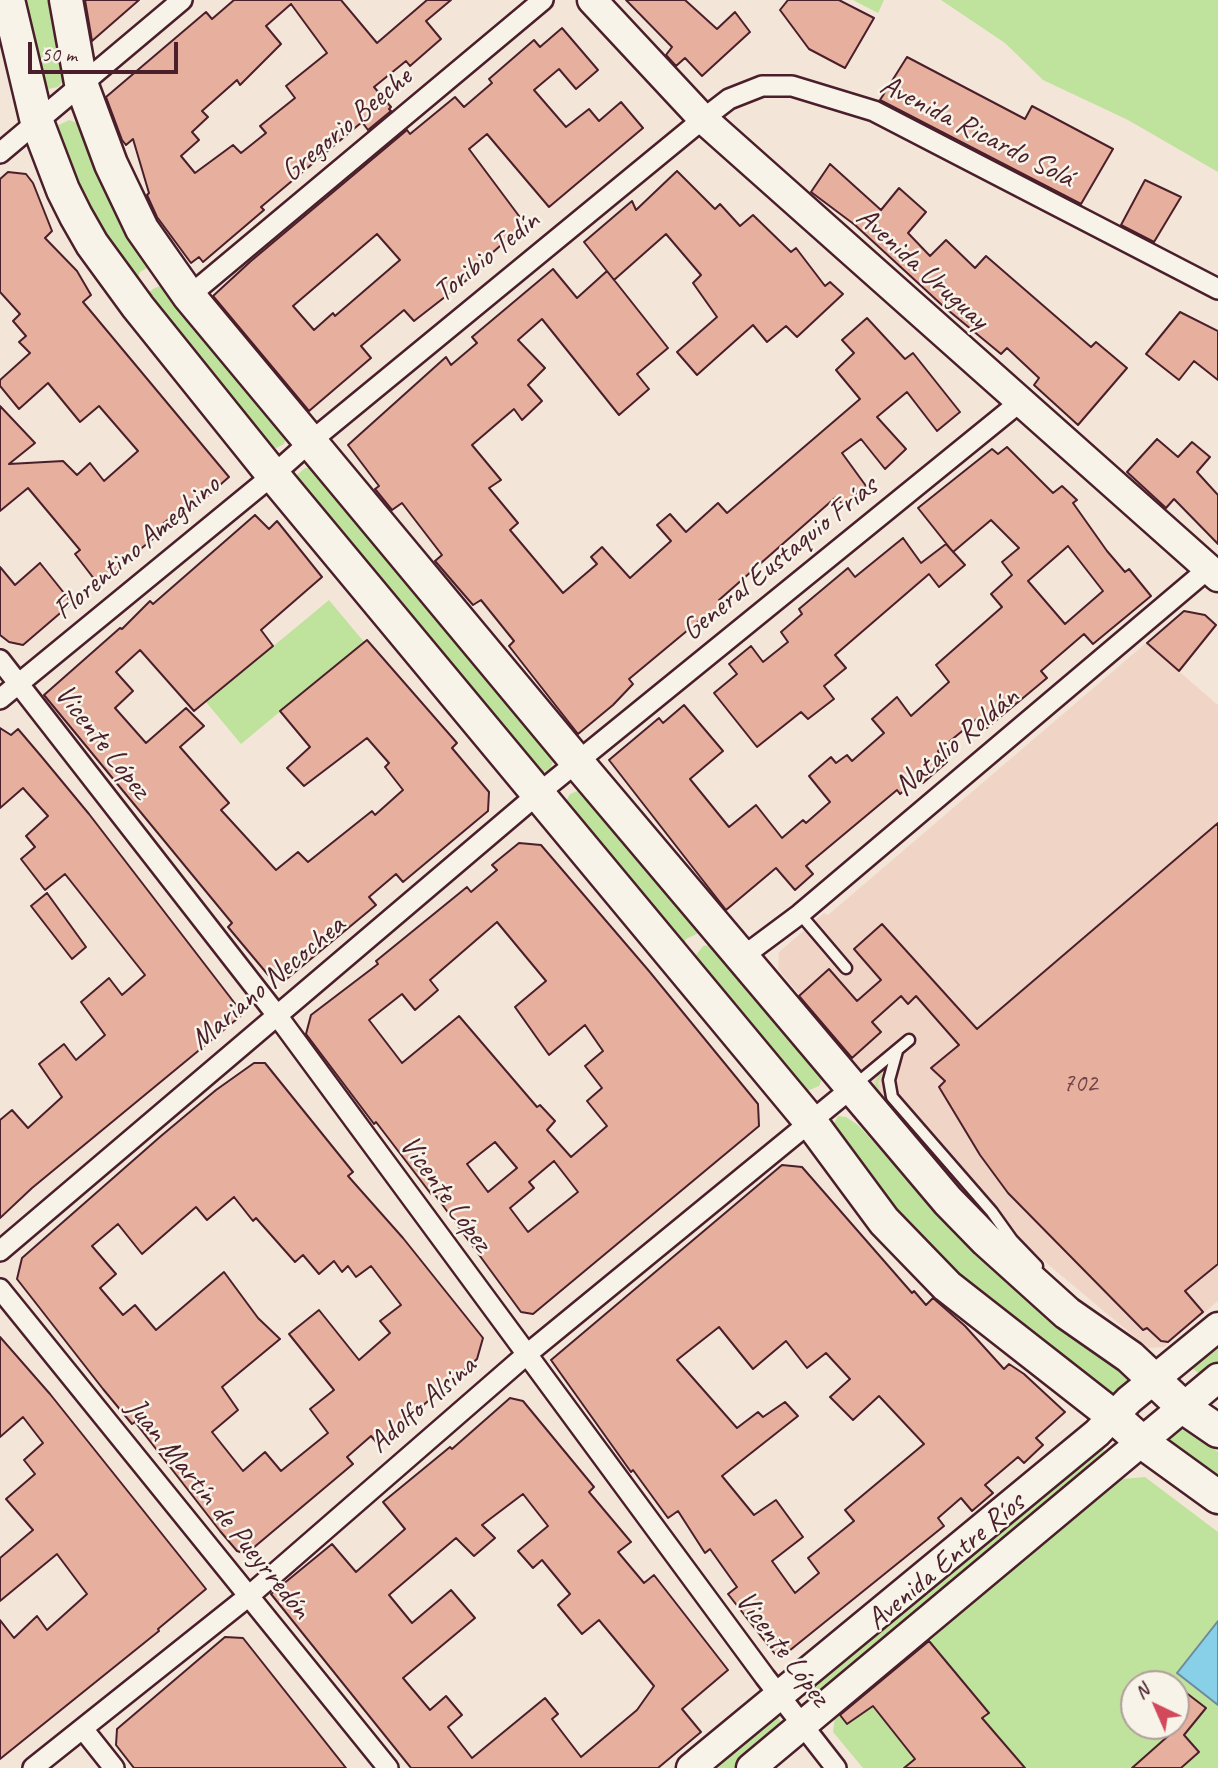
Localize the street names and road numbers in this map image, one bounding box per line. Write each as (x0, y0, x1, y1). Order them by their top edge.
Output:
street label: Gregorio Beeche (274, 60, 420, 190)
street label: Avenida Ricardo Solá (874, 68, 1080, 196)
street label: Avenida Uruguay (848, 200, 996, 338)
street label: Toribio Tedín (427, 203, 547, 311)
street label: Florentino Ameghino (46, 468, 228, 628)
street label: General Eustaquio Frías (675, 469, 885, 649)
street label: Vicente López (46, 678, 158, 806)
street label: Natalio Roldán (887, 680, 1027, 804)
street label: Mariano Necochea (183, 908, 353, 1058)
street label: Vicente López (391, 1129, 499, 1259)
street label: Adolfo Alsina (362, 1349, 484, 1461)
street label: Juan Martín de Pueyrredón (118, 1391, 318, 1627)
street label: Avenida Entre Ríos (860, 1486, 1032, 1638)
street label: Vicente López (727, 1584, 837, 1714)

